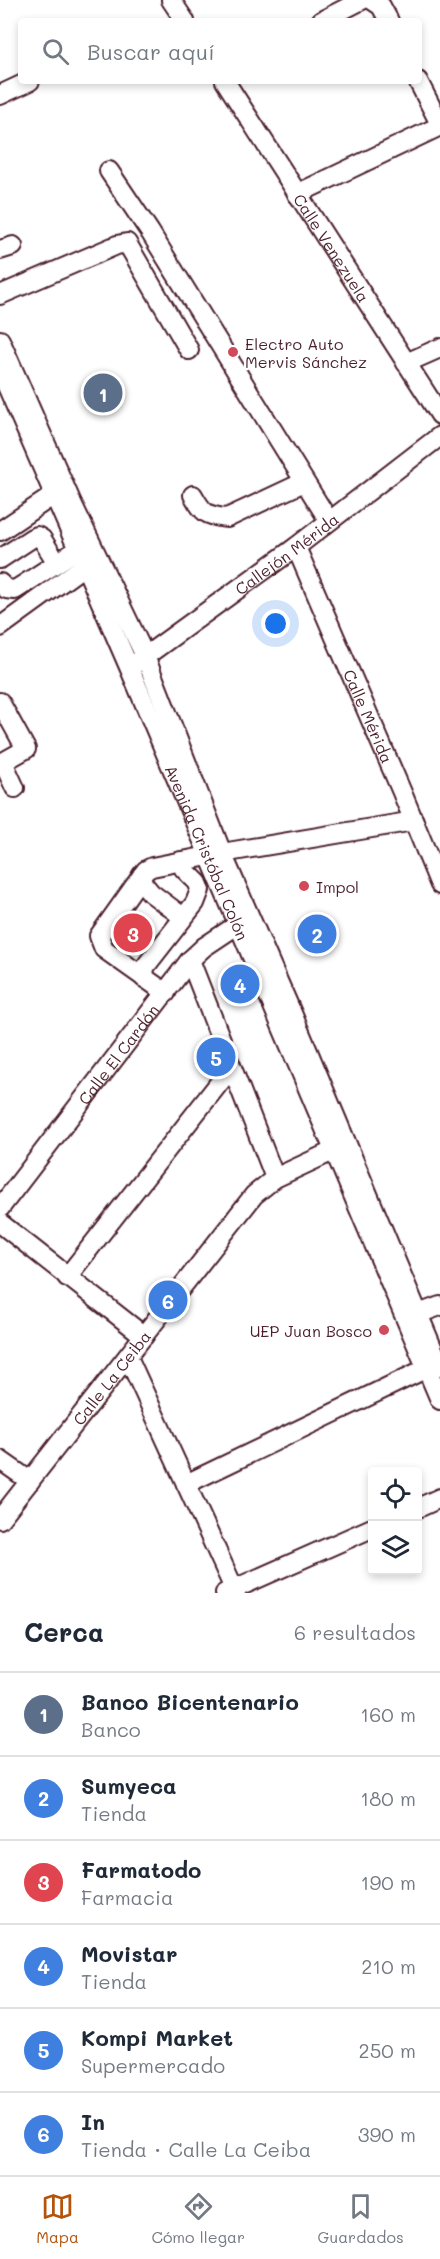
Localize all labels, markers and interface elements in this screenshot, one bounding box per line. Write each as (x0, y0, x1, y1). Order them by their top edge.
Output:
search box (18, 18, 422, 84)
icon: search (39, 35, 72, 68)
text: Buscar aquí (87, 37, 215, 66)
street label: Calle Venezuela (289, 189, 375, 306)
place label: Electro Auto Mervis Sánchez (245, 333, 367, 372)
marker: Electro Auto Mervis Sánchez (226, 345, 240, 359)
pin: 1 (84, 370, 122, 416)
street label: Callejón Mérida (230, 508, 342, 599)
your location (261, 609, 290, 638)
street label: Calle Mérida (339, 666, 399, 766)
street label: Avenida Cristóbal Colón (161, 761, 254, 943)
place label: Impol (316, 876, 359, 897)
marker: Impol (297, 879, 311, 893)
pin: 3 (114, 910, 152, 956)
pin: 2 (298, 912, 336, 956)
pin: 4 (220, 962, 260, 1006)
street label: Calle El Cardón (73, 1000, 163, 1108)
pin: 5 (196, 1034, 236, 1080)
pin: 6 (148, 1278, 188, 1322)
place label: UEP Juan Bosco (250, 1320, 372, 1341)
marker: UEP Juan Bosco (377, 1323, 391, 1337)
street label: Calle La Ceiba (67, 1326, 155, 1429)
map controls (368, 1467, 422, 1575)
button: locate (368, 1467, 422, 1521)
button: layers (368, 1521, 422, 1575)
text: Cerca (24, 1615, 104, 1649)
text: 6 resultados (294, 1619, 416, 1645)
text: Banco Bicentenario (81, 1687, 299, 1716)
text: 1 (39, 1701, 48, 1727)
text: 160 m (360, 1701, 416, 1727)
text: Banco (81, 1716, 141, 1742)
text: Sumyeca (81, 1771, 177, 1800)
text: 2 (38, 1785, 49, 1811)
text: 180 m (360, 1785, 416, 1811)
text: Tienda (81, 1800, 147, 1826)
text: Farmatodo (81, 1855, 201, 1884)
text: 3 (38, 1869, 50, 1895)
text: 190 m (361, 1869, 416, 1895)
text: Farmacia (81, 1884, 173, 1910)
text: Movistar (81, 1939, 177, 1968)
text: 4 (37, 1953, 50, 1979)
text: 210 m (361, 1953, 416, 1979)
text: Tienda (81, 1968, 147, 1994)
text: Kompi Market (81, 2023, 233, 2052)
text: 5 (38, 2037, 49, 2063)
text: 250 m (359, 2037, 416, 2063)
text: Supermercado (81, 2052, 225, 2078)
text: In (81, 2107, 105, 2136)
text: 6 (37, 2121, 50, 2147)
text: 390 m (358, 2121, 416, 2147)
text: Tienda · Calle La Ceiba (81, 2136, 311, 2162)
tab: Mapa (36, 2190, 79, 2247)
tab: Cómo llegar (151, 2190, 245, 2247)
tab: Guardados (318, 2190, 404, 2247)

